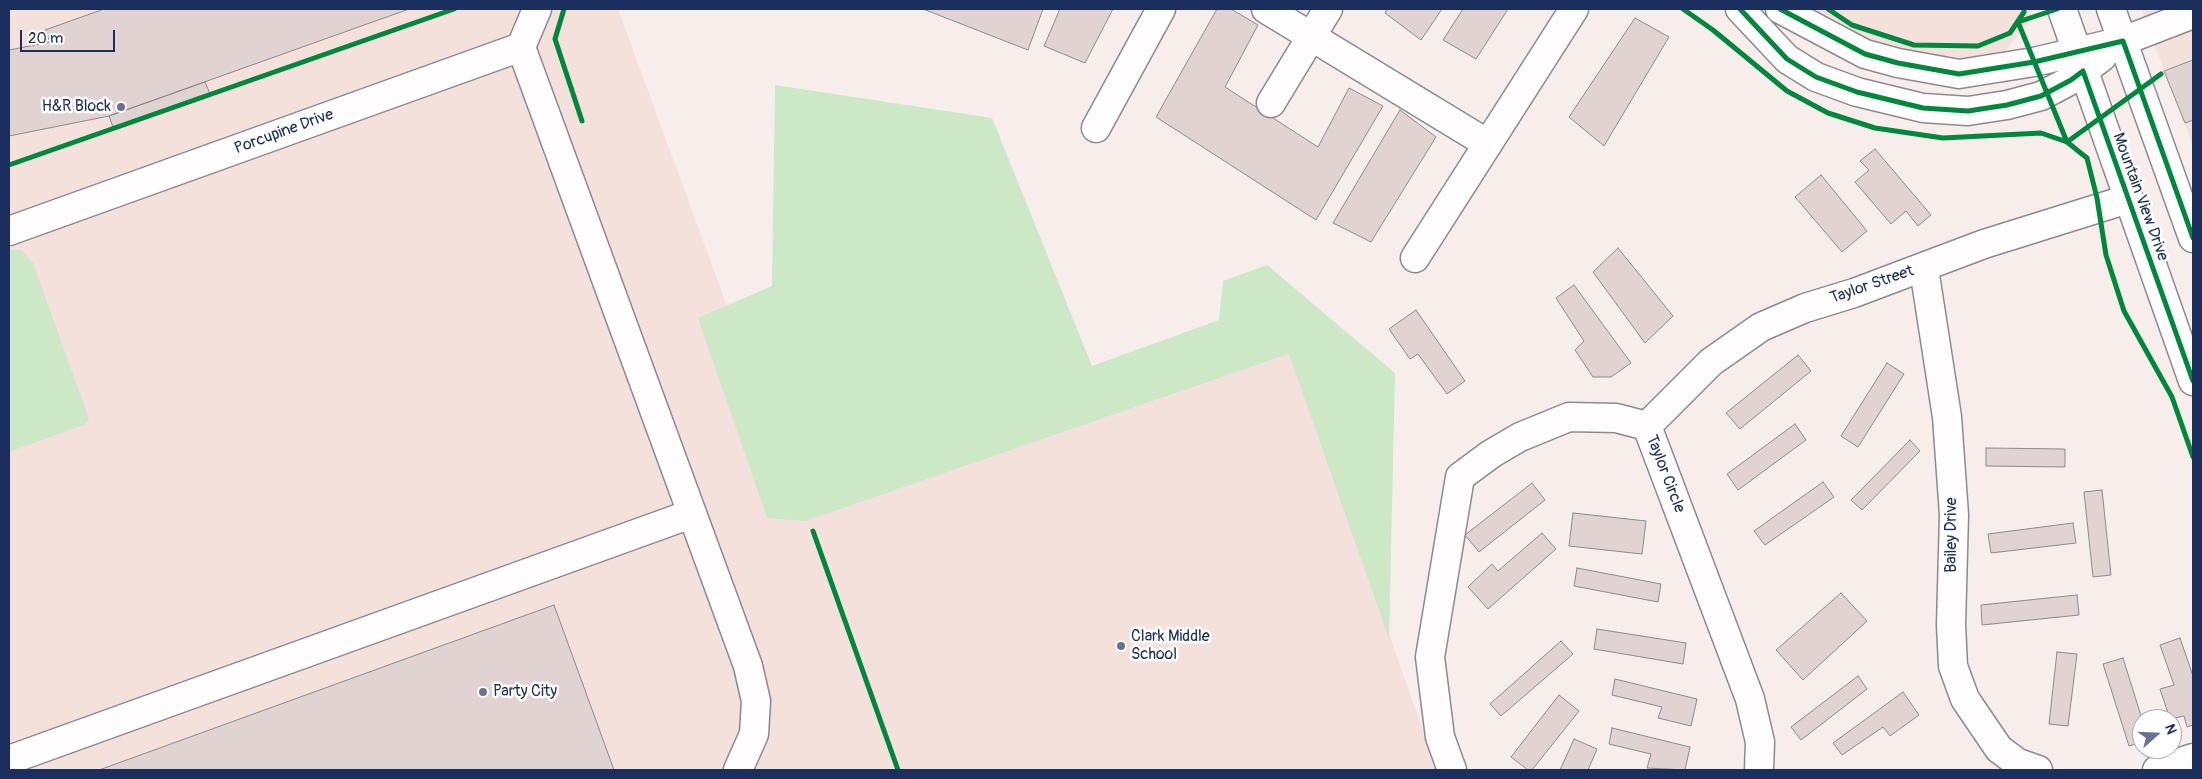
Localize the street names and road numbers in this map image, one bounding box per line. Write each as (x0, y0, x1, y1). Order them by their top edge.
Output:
street label: Porcupine Drive (232, 105, 336, 159)
street label: Mountain View Drive (2108, 130, 2172, 264)
street label: Taylor Street (1828, 262, 1916, 308)
street label: Taylor Circle (1641, 432, 1689, 516)
street label: Bailey Drive (1942, 497, 1962, 573)

